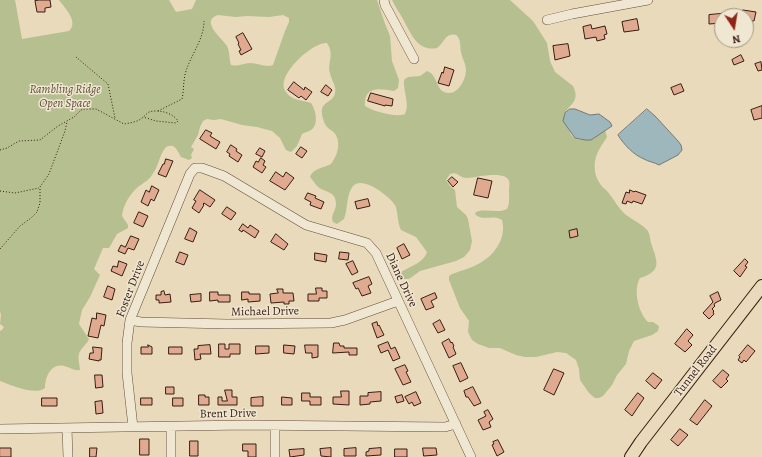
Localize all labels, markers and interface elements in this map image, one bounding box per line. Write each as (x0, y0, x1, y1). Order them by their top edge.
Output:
north arrow (714, 8, 754, 48)
text: N (731, 31, 742, 47)
park label: Rambling Ridge Open Space (29, 83, 101, 111)
street label: Diane Drive (382, 250, 420, 310)
street label: Foster Drive (114, 259, 148, 319)
street label: Michael Drive (231, 304, 299, 320)
street label: Tunnel Road (671, 342, 721, 400)
street label: Brent Drive (200, 406, 256, 422)

